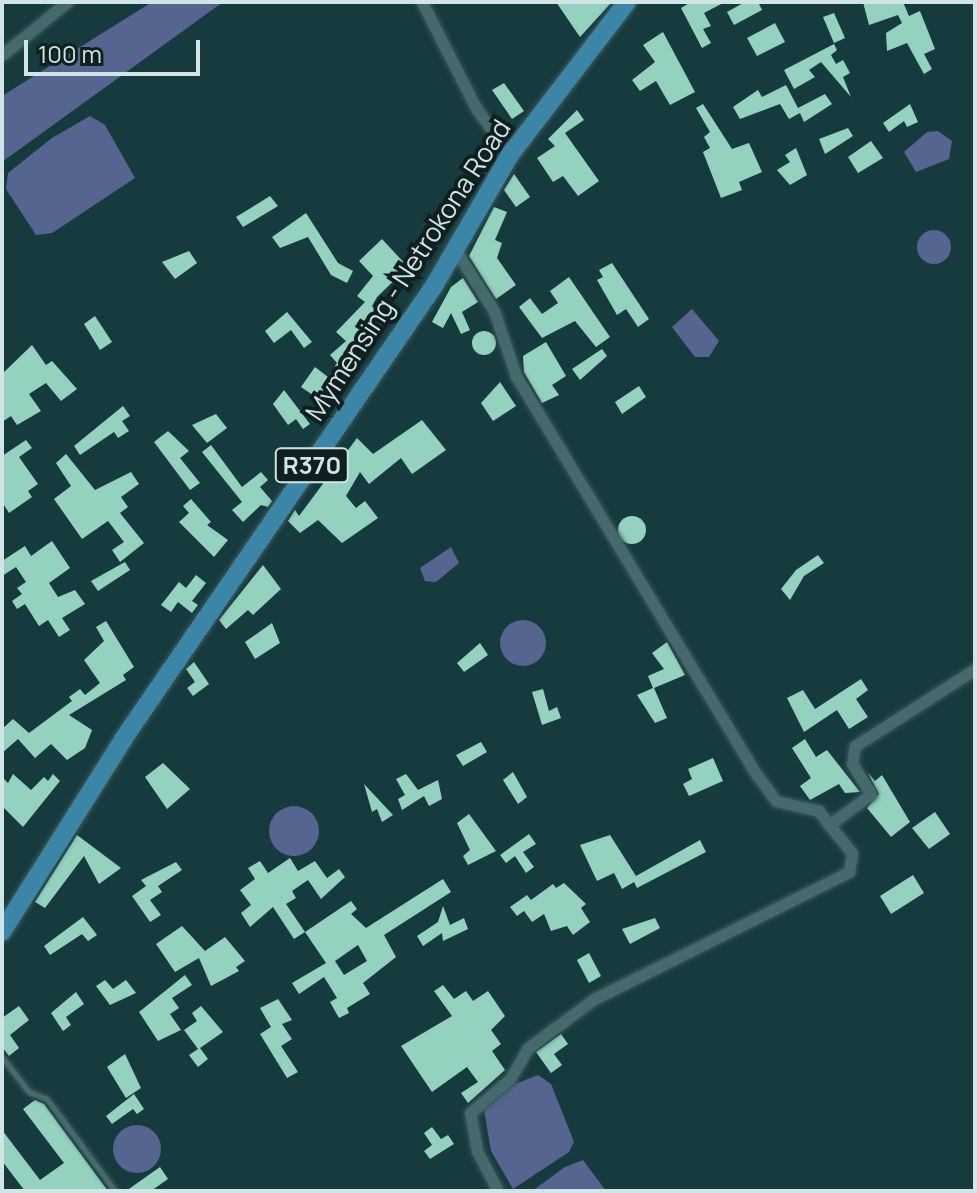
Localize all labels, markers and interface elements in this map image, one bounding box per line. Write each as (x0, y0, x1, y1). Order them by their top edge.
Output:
scale bar (28, 24, 204, 74)
text: 100 m (38, 37, 102, 70)
street label: Mymensing - Netrokona Road (299, 114, 517, 426)
road number: R370 (274, 445, 350, 485)

